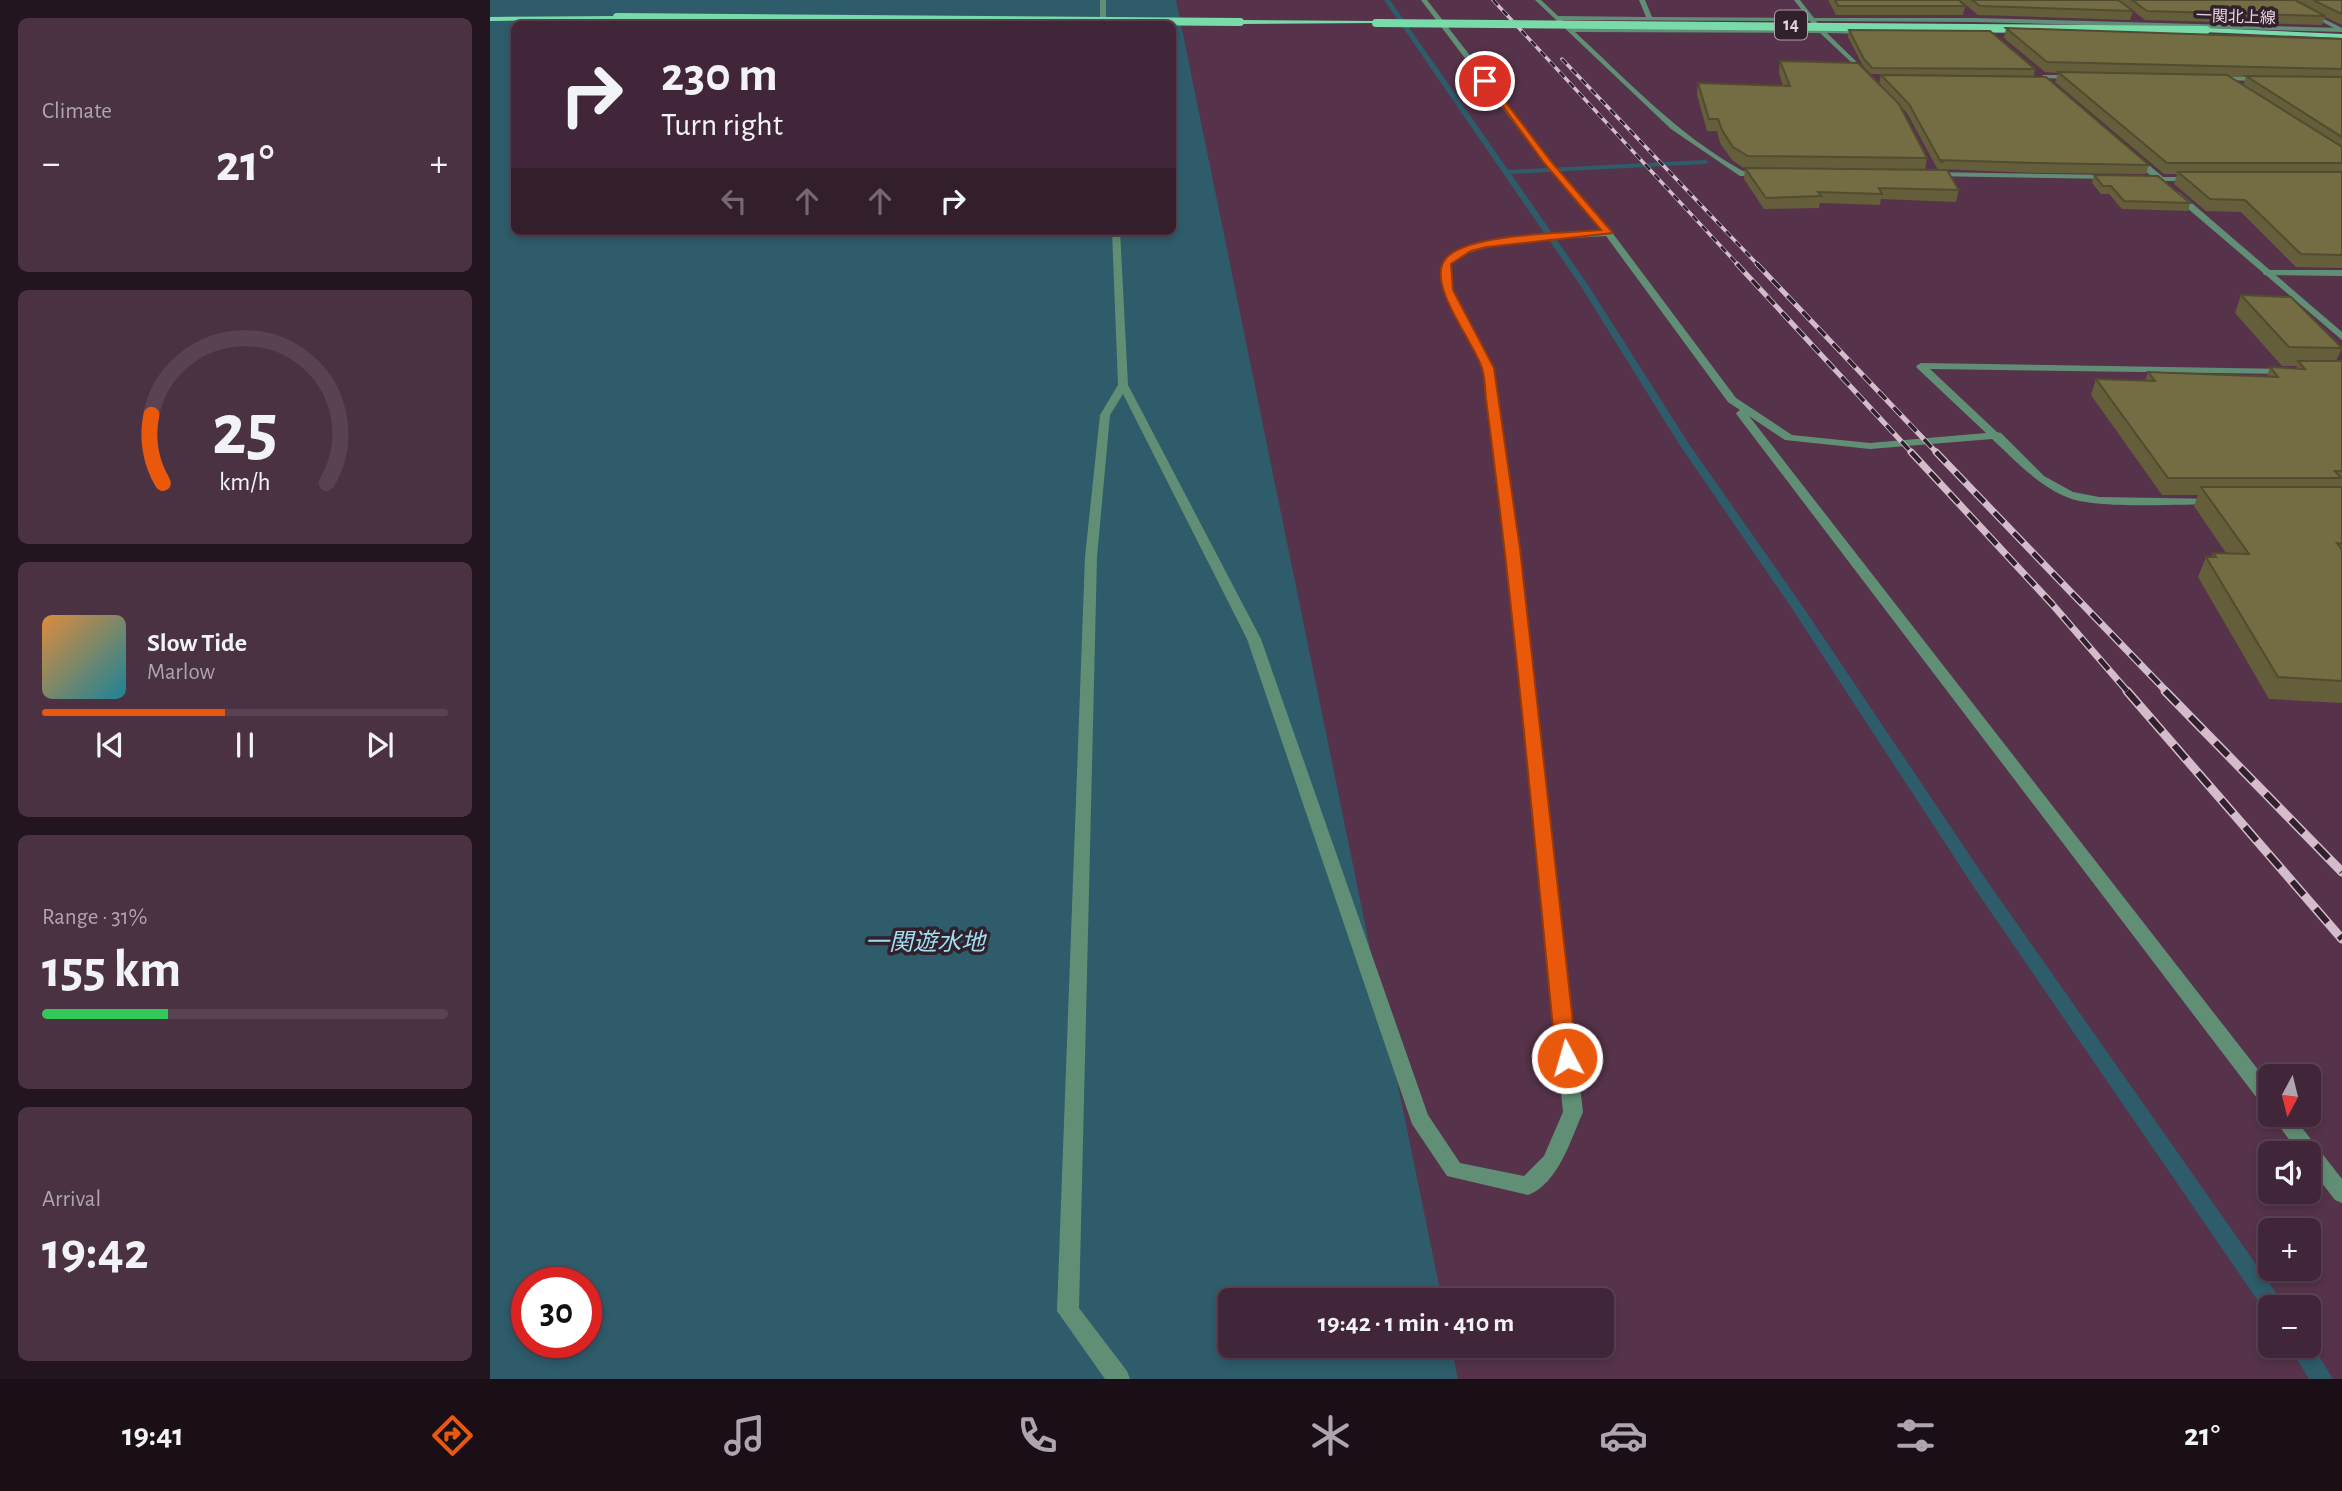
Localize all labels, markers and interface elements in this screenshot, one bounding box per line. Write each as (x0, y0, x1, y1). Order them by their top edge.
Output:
street label: 一関北上線 (2196, 7, 2276, 26)
road number: 14 (1775, 10, 1807, 40)
icon: right (546, 49, 637, 140)
text: 230 m (661, 51, 778, 100)
pin (1455, 51, 1515, 111)
icon: arrive (1466, 62, 1504, 100)
text: Climate (42, 100, 112, 123)
text: Turn right (661, 109, 783, 141)
text: 21° (216, 138, 274, 190)
text: − (42, 145, 60, 183)
text: + (430, 145, 448, 183)
icon: left (715, 182, 753, 220)
icon: ahead (788, 182, 826, 220)
icon: ahead (861, 182, 899, 220)
icon: right (934, 182, 972, 220)
text: 25 (212, 396, 278, 469)
text: km/h (219, 470, 271, 495)
text: Slow Tide (147, 630, 247, 656)
text: Marlow (147, 661, 215, 684)
icon: previous (91, 726, 129, 764)
icon: pause (226, 726, 264, 764)
icon: next (361, 726, 399, 764)
text: Range · 31% (42, 906, 148, 929)
water label: 一関遊水地 (865, 929, 988, 955)
text: 155 km (42, 944, 181, 996)
position arrow (1530, 1021, 1604, 1095)
north arrow (2258, 1064, 2320, 1127)
map controls (2258, 1064, 2321, 1358)
button: sound (2258, 1141, 2321, 1204)
text: Arrival (42, 1188, 101, 1211)
button: + (2258, 1218, 2321, 1281)
text: 19:42 (42, 1226, 148, 1278)
speed limit sign: 30 (511, 1267, 602, 1358)
button: − (2258, 1295, 2321, 1358)
text: 19:42 · 1 min · 410 m (1318, 1310, 1514, 1336)
icon: directions (428, 1411, 477, 1460)
icon: music (720, 1411, 769, 1460)
icon: phone (1013, 1411, 1062, 1460)
icon: climate (1306, 1411, 1355, 1460)
icon: car (1599, 1411, 1648, 1460)
icon: filters (1891, 1411, 1940, 1460)
text: 19:41 (122, 1419, 184, 1451)
text: 21° (2184, 1419, 2220, 1451)

